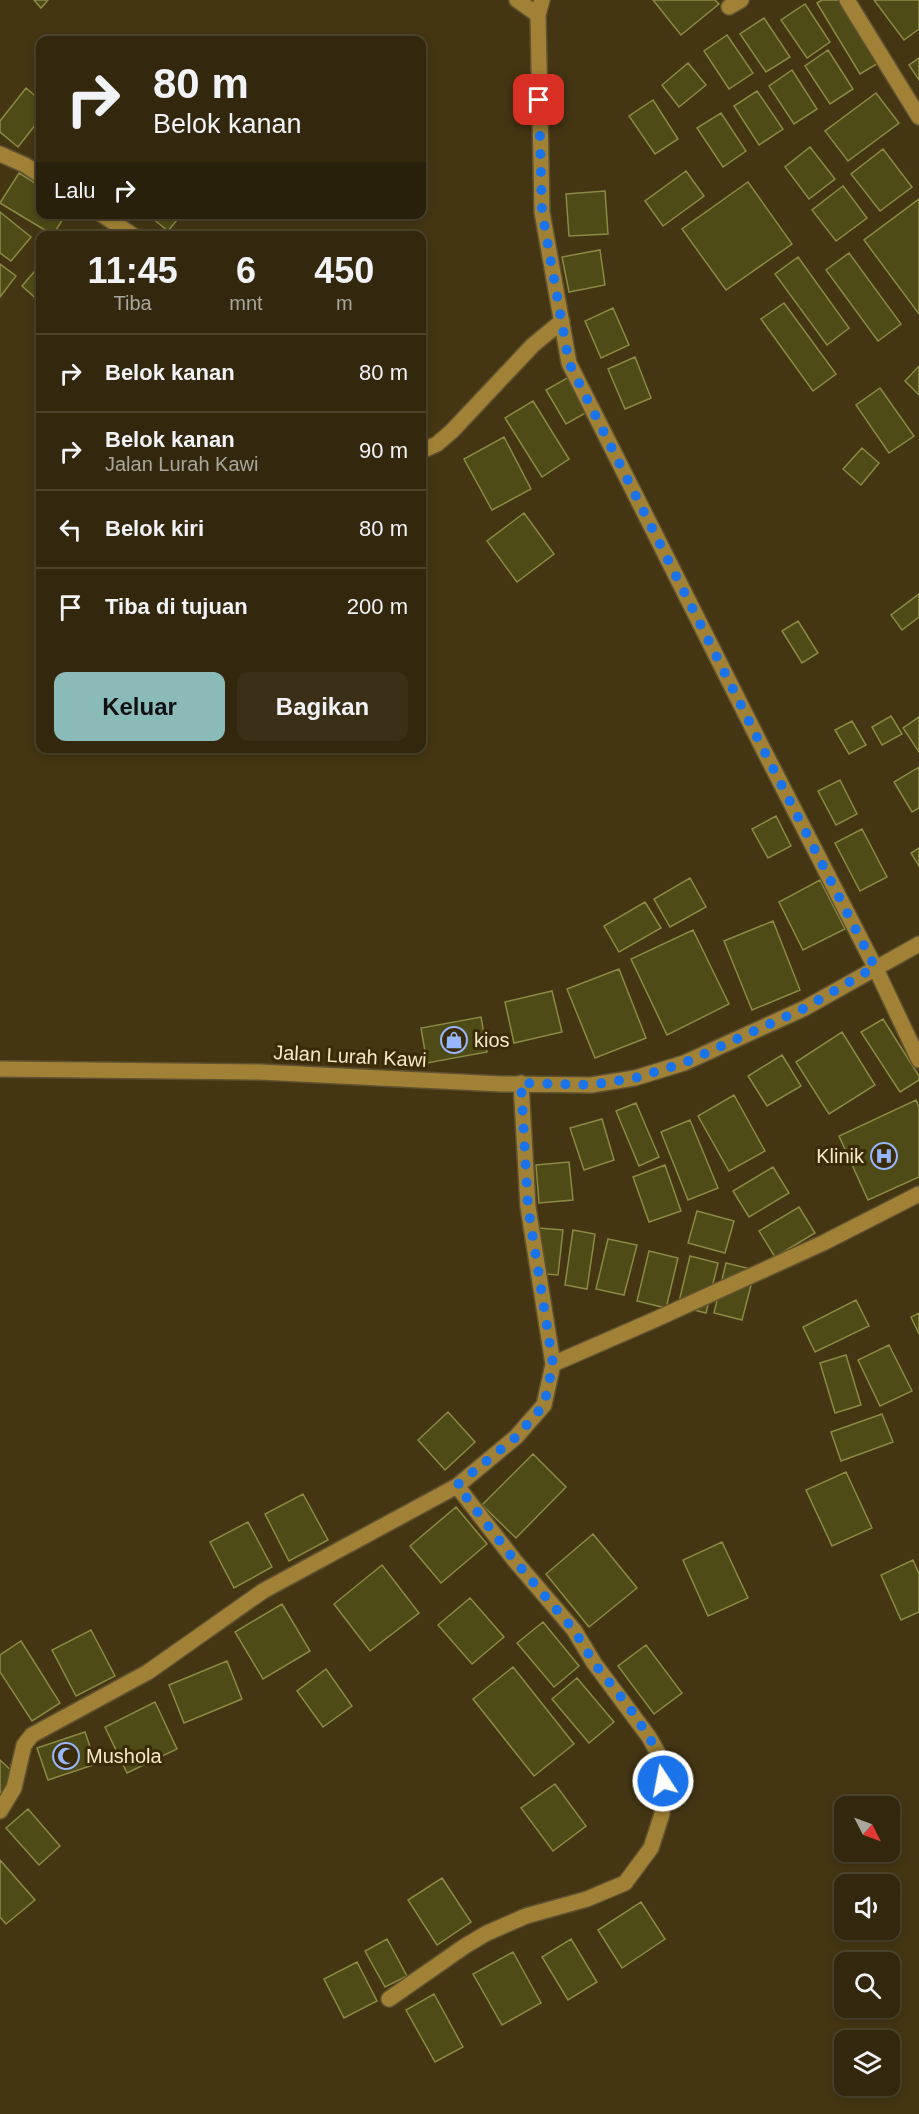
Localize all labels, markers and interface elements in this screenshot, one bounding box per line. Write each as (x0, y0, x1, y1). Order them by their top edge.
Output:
icon: right (54, 60, 132, 138)
text: 80 m (153, 60, 249, 107)
pin (513, 74, 564, 125)
icon: arrive (522, 83, 555, 116)
text: Belok kanan (153, 109, 302, 139)
icon: right (108, 174, 141, 207)
text: Lalu (54, 178, 96, 203)
text: 11:45 (88, 250, 178, 291)
text: 6 (236, 250, 256, 291)
text: 450 (314, 250, 374, 291)
text: Tiba (114, 292, 152, 314)
text: mnt (229, 292, 263, 314)
text: m (336, 292, 353, 314)
icon: right (54, 357, 87, 390)
text: Belok kanan (105, 360, 235, 385)
text: 80 m (359, 360, 408, 385)
text: Belok kanan (105, 427, 235, 452)
icon: right (54, 435, 87, 468)
text: 90 m (359, 438, 408, 463)
text: Jalan Lurah Kawi (105, 453, 258, 475)
icon: left (54, 513, 87, 546)
text: Belok kiri (105, 516, 204, 541)
text: 80 m (359, 516, 408, 541)
icon: arrive (54, 591, 87, 624)
text: Tiba di tujuan (105, 594, 248, 619)
text: 200 m (347, 594, 408, 619)
button: Keluar (54, 672, 225, 741)
button: Bagikan (237, 672, 408, 741)
shop icon: kios (439, 1025, 469, 1055)
place label: kios (474, 1029, 510, 1051)
street label: Jalan Lurah Kawi (273, 1041, 427, 1071)
hospital icon: Klinik (869, 1141, 899, 1171)
place label: Klinik (816, 1145, 865, 1167)
mosque icon: Mushola (51, 1741, 81, 1771)
place label: Mushola (86, 1745, 162, 1767)
position arrow (631, 1749, 695, 1813)
north arrow (834, 1796, 900, 1862)
map controls (834, 1796, 900, 2096)
button: sound (834, 1874, 900, 1940)
button: search (834, 1952, 900, 2018)
button: layers (834, 2030, 900, 2096)

